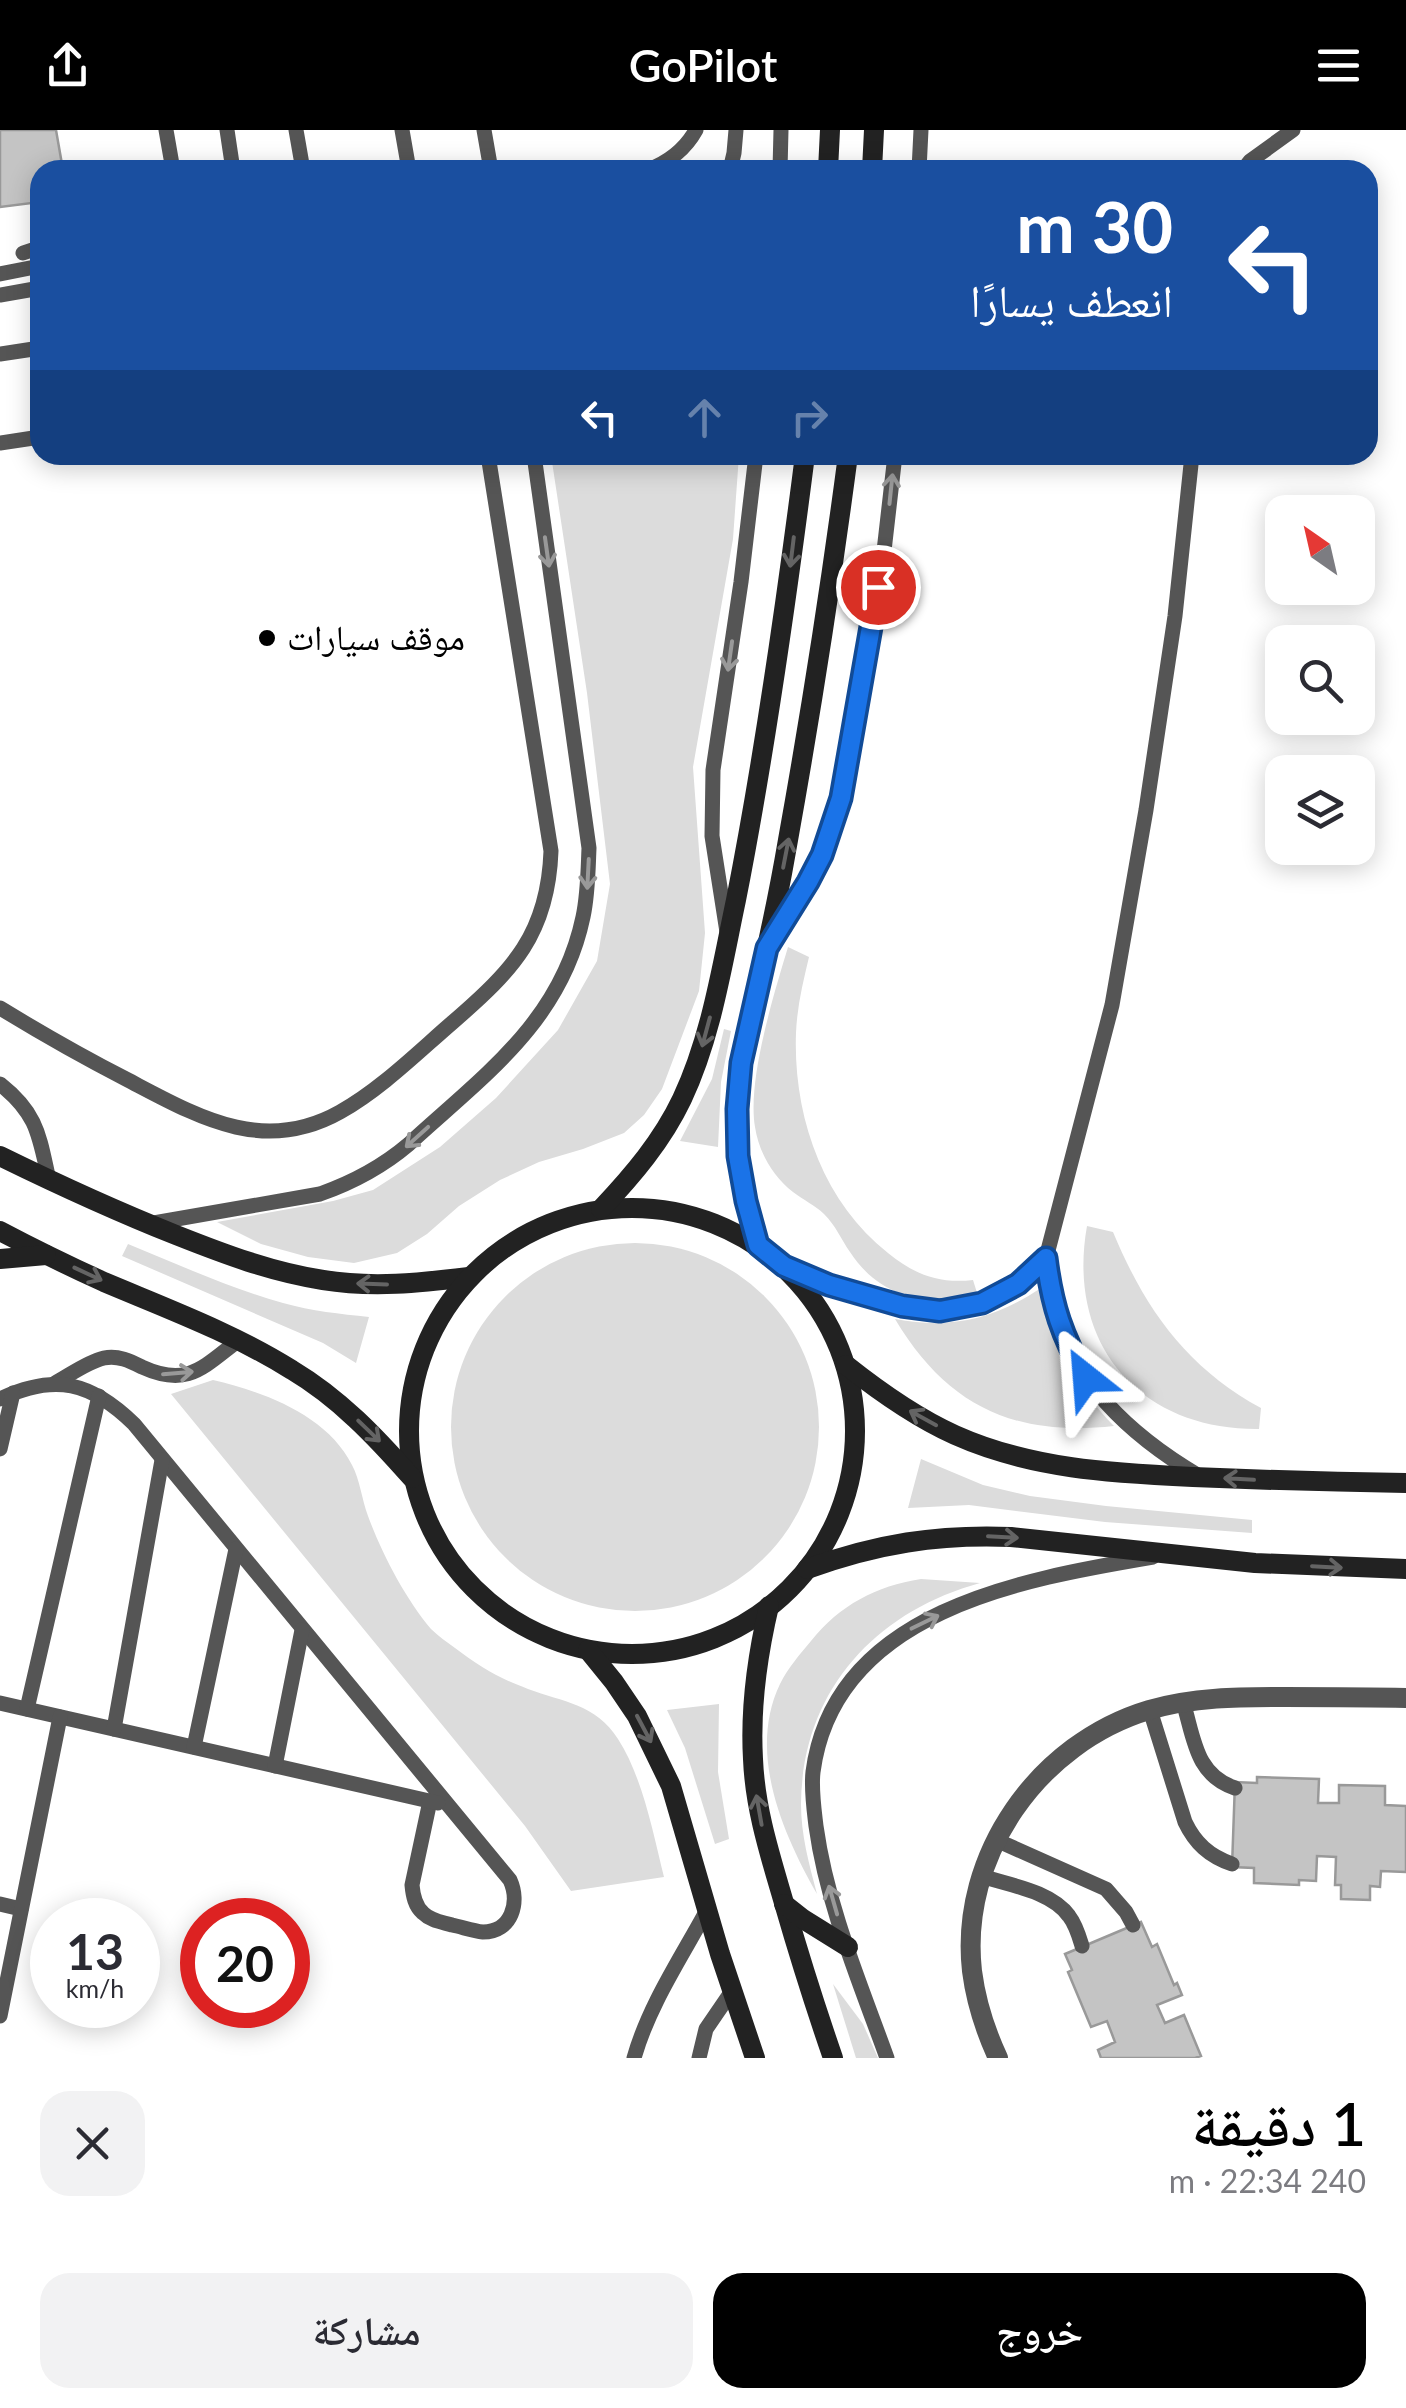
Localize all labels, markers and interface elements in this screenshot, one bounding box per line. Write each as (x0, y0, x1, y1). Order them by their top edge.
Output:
icon: share (40, 38, 95, 93)
text: GoPilot (629, 38, 777, 92)
icon: menu (1311, 38, 1366, 93)
text: 30 m (1016, 184, 1173, 268)
icon: left (1208, 200, 1338, 330)
text: انعطف يسارًا (970, 273, 1173, 327)
icon: left (572, 390, 627, 445)
icon: ahead (677, 390, 732, 445)
icon: right (782, 390, 837, 445)
one-way arrow (882, 473, 901, 505)
north arrow (1265, 495, 1375, 605)
map controls (1265, 495, 1375, 865)
one-way arrow (539, 535, 557, 567)
one-way arrow (783, 535, 801, 567)
pin (836, 545, 921, 630)
icon: arrive (851, 560, 906, 615)
place label: موقف سيارات (287, 615, 465, 658)
button: search (1265, 625, 1375, 735)
marker: موقف سيارات (256, 627, 278, 649)
one-way arrow (720, 639, 738, 671)
button: layers (1265, 755, 1375, 865)
one-way arrow (777, 837, 796, 870)
one-way arrow (578, 857, 597, 889)
one-way arrow (695, 1015, 714, 1047)
one-way arrow (405, 1125, 430, 1148)
one-way arrow (72, 1266, 102, 1284)
one-way arrow (356, 1274, 388, 1293)
position arrow (1034, 1326, 1138, 1430)
one-way arrow (161, 1363, 194, 1382)
one-way arrow (909, 1408, 939, 1428)
one-way arrow (356, 1419, 381, 1443)
one-way arrow (1223, 1469, 1255, 1488)
one-way arrow (987, 1528, 1019, 1547)
one-way arrow (1310, 1558, 1342, 1577)
one-way arrow (909, 1611, 939, 1630)
one-way arrow (634, 1714, 654, 1743)
one-way arrow (749, 1794, 768, 1827)
one-way arrow (823, 1884, 841, 1916)
speed limit sign: 20 (180, 1898, 310, 2028)
text: 13 (66, 1921, 124, 1981)
text: km/h (66, 1973, 124, 2003)
text: 1 دقيقة (1192, 2087, 1366, 2159)
button: close (40, 2091, 145, 2196)
text: 240 m · 22:34 (1169, 2161, 1366, 2200)
button: مشاركة (40, 2273, 693, 2388)
button: خروج (713, 2273, 1366, 2388)

